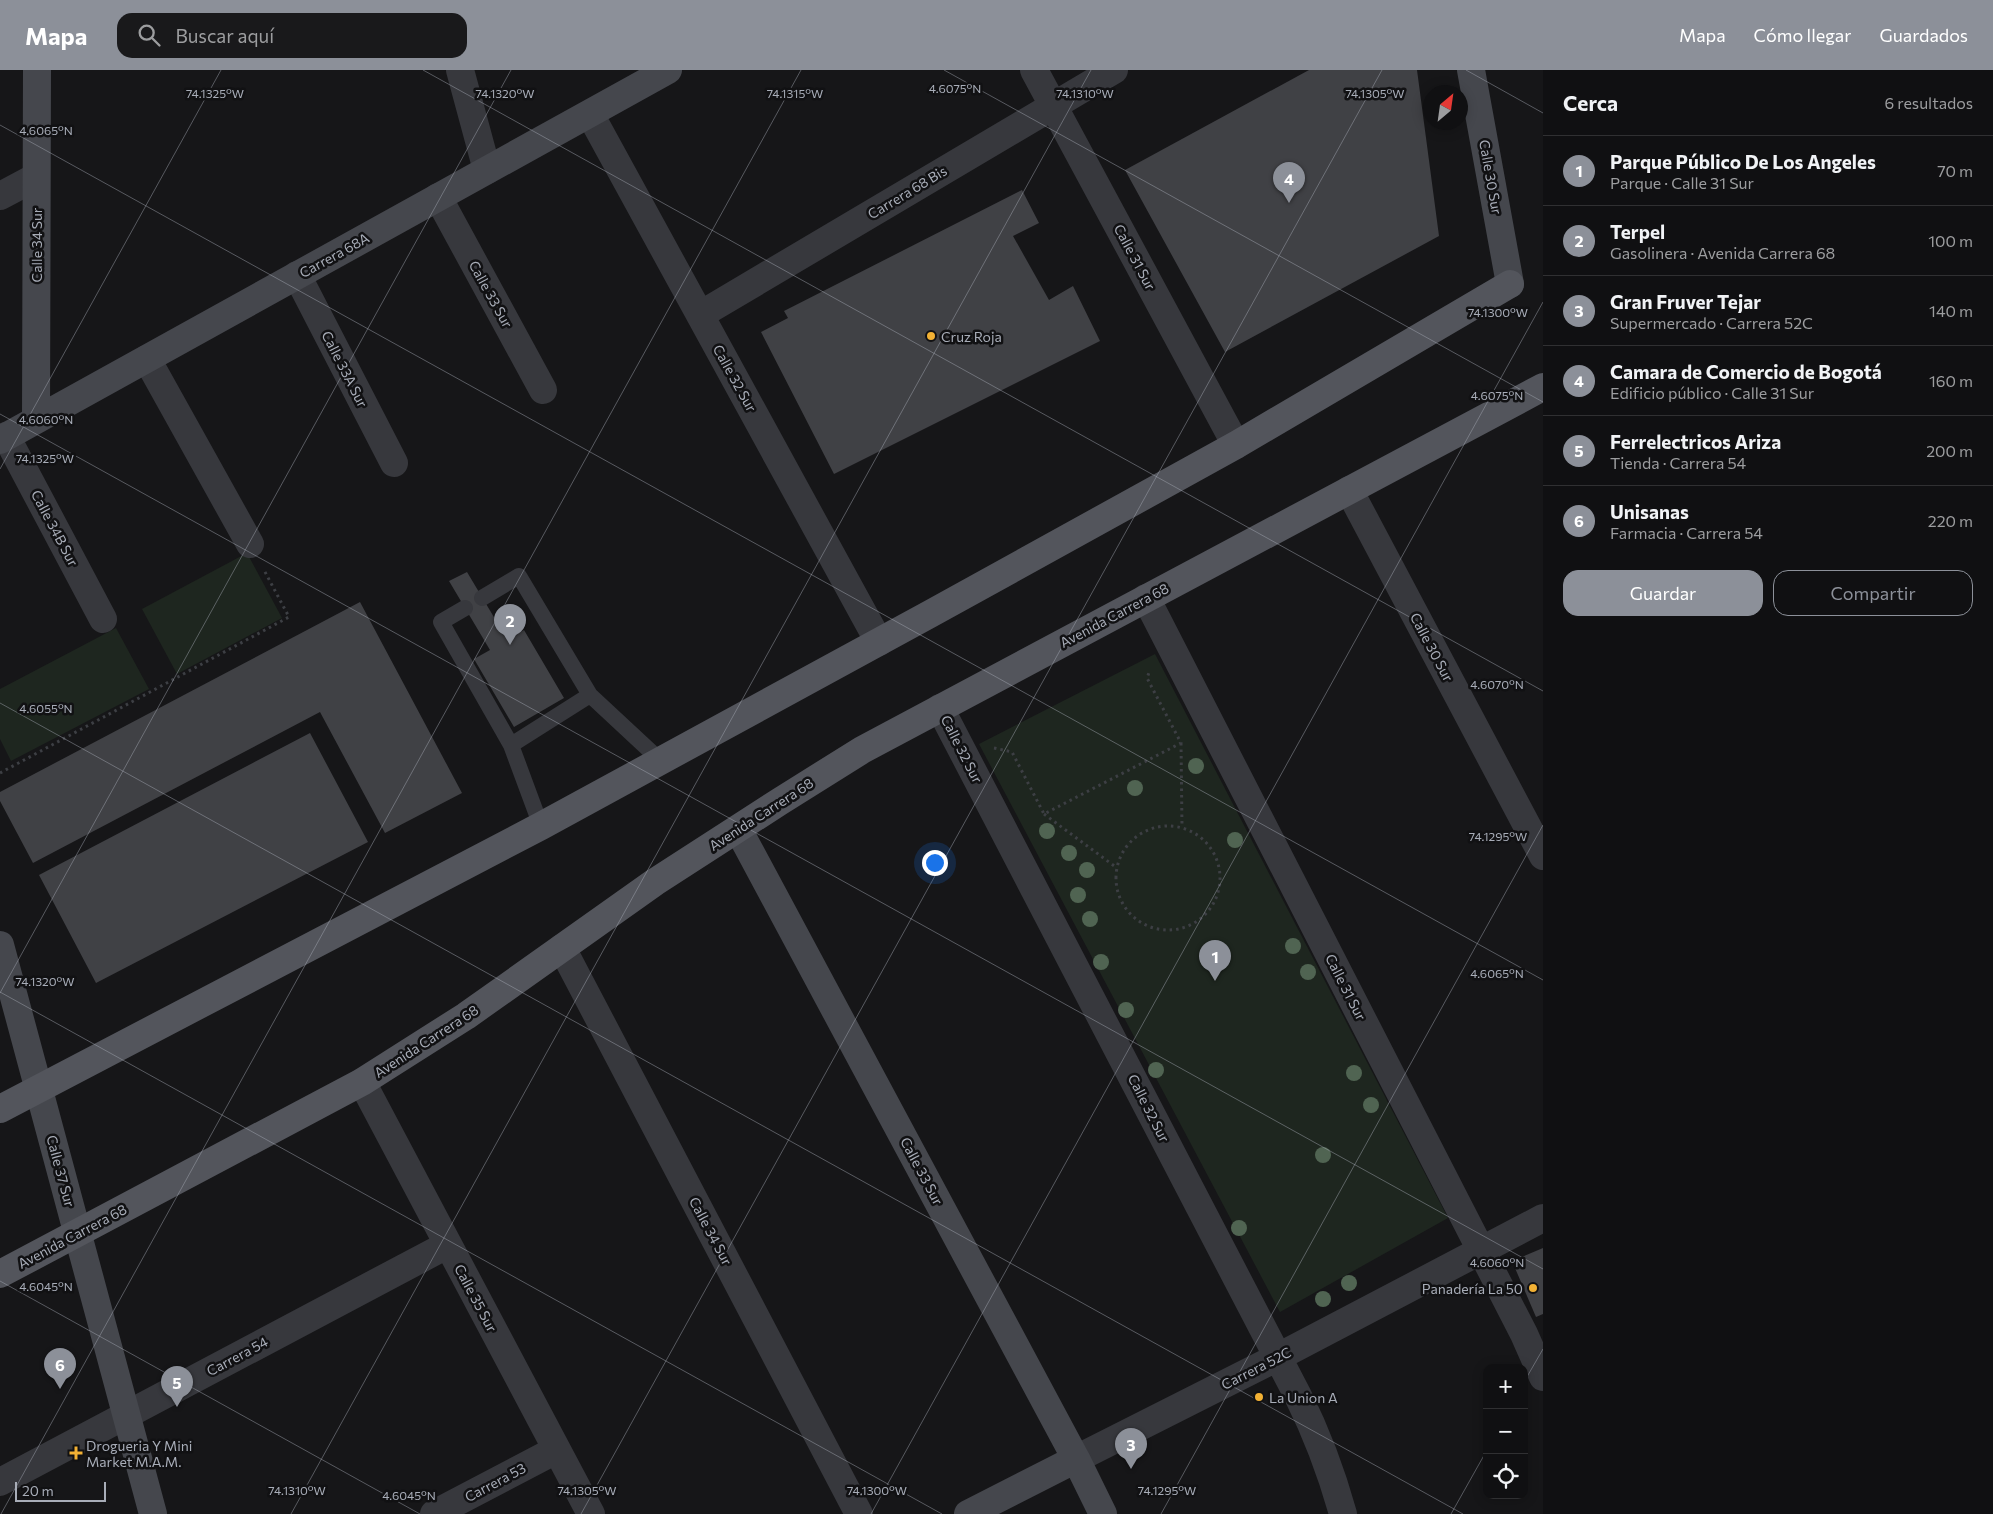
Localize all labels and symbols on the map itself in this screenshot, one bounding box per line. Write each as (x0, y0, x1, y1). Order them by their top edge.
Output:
text: 4.6075°N (929, 81, 981, 95)
north arrow (1423, 85, 1468, 130)
text: 74.1325°W (186, 86, 244, 100)
text: 74.1320°W (476, 86, 534, 100)
text: 74.1315°W (767, 86, 823, 100)
text: 74.1310°W (1056, 86, 1114, 100)
text: 74.1305°W (1345, 86, 1405, 100)
text: 4.6065°N (19, 123, 73, 137)
street label: Calle 30 Sur (1476, 138, 1506, 216)
street label: Carrera 68 Bis (864, 162, 950, 222)
pin: 4 (1273, 162, 1305, 203)
street label: Calle 34 Sur (28, 207, 45, 282)
street label: Calle 31 Sur (1111, 221, 1160, 293)
street label: Carrera 68A (296, 229, 372, 281)
street label: Calle 33 Sur (466, 257, 517, 331)
text: 74.1300°W (1468, 305, 1528, 319)
street label: Calle 33A Sur (318, 328, 372, 410)
place label: Cruz Roja (941, 328, 1002, 345)
marker: Cruz Roja (925, 330, 937, 342)
street label: Calle 32 Sur (710, 341, 761, 415)
text: 4.6075°N (1471, 388, 1523, 402)
text: 4.6060°N (19, 412, 73, 426)
text: 74.1325°W (16, 451, 74, 465)
street label: Calle 34B Sur (28, 487, 82, 569)
street label: Avenida Carrera 68 (1057, 579, 1171, 651)
pin: 2 (494, 604, 526, 645)
street label: Calle 30 Sur (1407, 610, 1457, 685)
text: 4.6070°N (1470, 677, 1524, 691)
text: 4.6055°N (19, 701, 73, 715)
street label: Calle 32 Sur (938, 712, 987, 786)
street label: Avenida Carrera 68 (706, 774, 816, 854)
text: 74.1295°W (1469, 829, 1527, 843)
your location (922, 850, 948, 876)
pin: 1 (1199, 940, 1231, 981)
street label: Calle 31 Sur (1322, 951, 1370, 1023)
text: 4.6065°N (1470, 966, 1524, 980)
text: 74.1320°W (16, 974, 74, 988)
street label: Avenida Carrera 68 (371, 1001, 481, 1081)
street label: Calle 32 Sur (1125, 1071, 1174, 1145)
street label: Calle 37 Sur (43, 1133, 79, 1209)
street label: Calle 33 Sur (897, 1134, 947, 1208)
street label: Calle 34 Sur (686, 1194, 736, 1268)
street label: Avenida Carrera 68 (15, 1200, 129, 1272)
text: 4.6060°N (1470, 1255, 1524, 1269)
street label: Calle 35 Sur (451, 1261, 501, 1335)
text: 4.6045°N (19, 1279, 73, 1293)
place label: Panadería La 50 (1422, 1280, 1523, 1297)
marker: Panadería La 50 (1527, 1282, 1539, 1294)
street label: Carrera 54 (203, 1332, 271, 1379)
street label: Carrera 52C (1218, 1343, 1294, 1393)
pin: 6 (44, 1348, 76, 1389)
pin: 5 (161, 1366, 193, 1407)
place label: La Union A (1269, 1389, 1338, 1406)
marker: La Union A (1253, 1391, 1265, 1403)
pin: 3 (1115, 1428, 1147, 1469)
place label: Drogueria Y Mini Market M.A.M. (86, 1437, 192, 1470)
marker: Drogueria Y Mini Market M.A.M. (70, 1447, 82, 1459)
street label: Carrera 53 (462, 1459, 528, 1505)
scale bar (15, 1479, 106, 1502)
text: 74.1310°W (268, 1483, 326, 1497)
text: 74.1305°W (557, 1483, 617, 1497)
text: 74.1300°W (847, 1483, 907, 1497)
text: 74.1295°W (1138, 1483, 1196, 1497)
text: 4.6045°N (382, 1488, 436, 1502)

